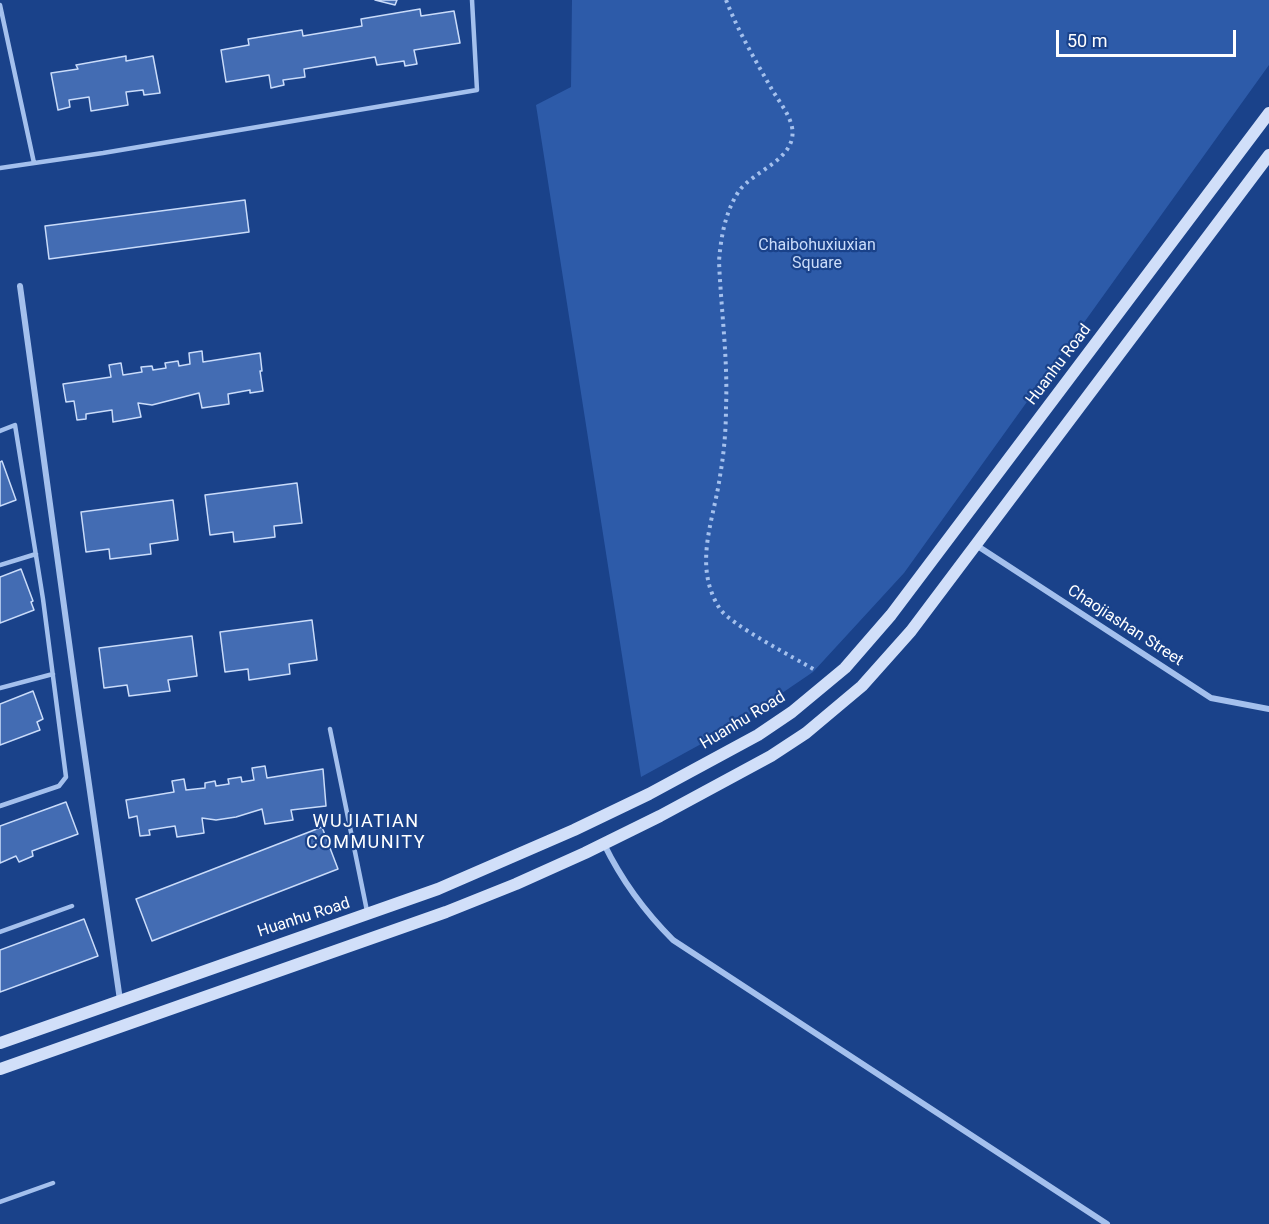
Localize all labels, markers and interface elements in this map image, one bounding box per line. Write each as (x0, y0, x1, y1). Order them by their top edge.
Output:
scale bar (1059, 18, 1239, 56)
text: 50 m (1067, 30, 1107, 51)
park label: Chaibohuxiuxian Square (758, 236, 876, 274)
street label: Huanhu Road (1022, 321, 1096, 409)
street label: Chaojiashan Street (1063, 581, 1187, 671)
street label: Huanhu Road (697, 688, 789, 754)
district label: WUJIATIAN COMMUNITY (306, 811, 426, 854)
street label: Huanhu Road (255, 894, 353, 942)

